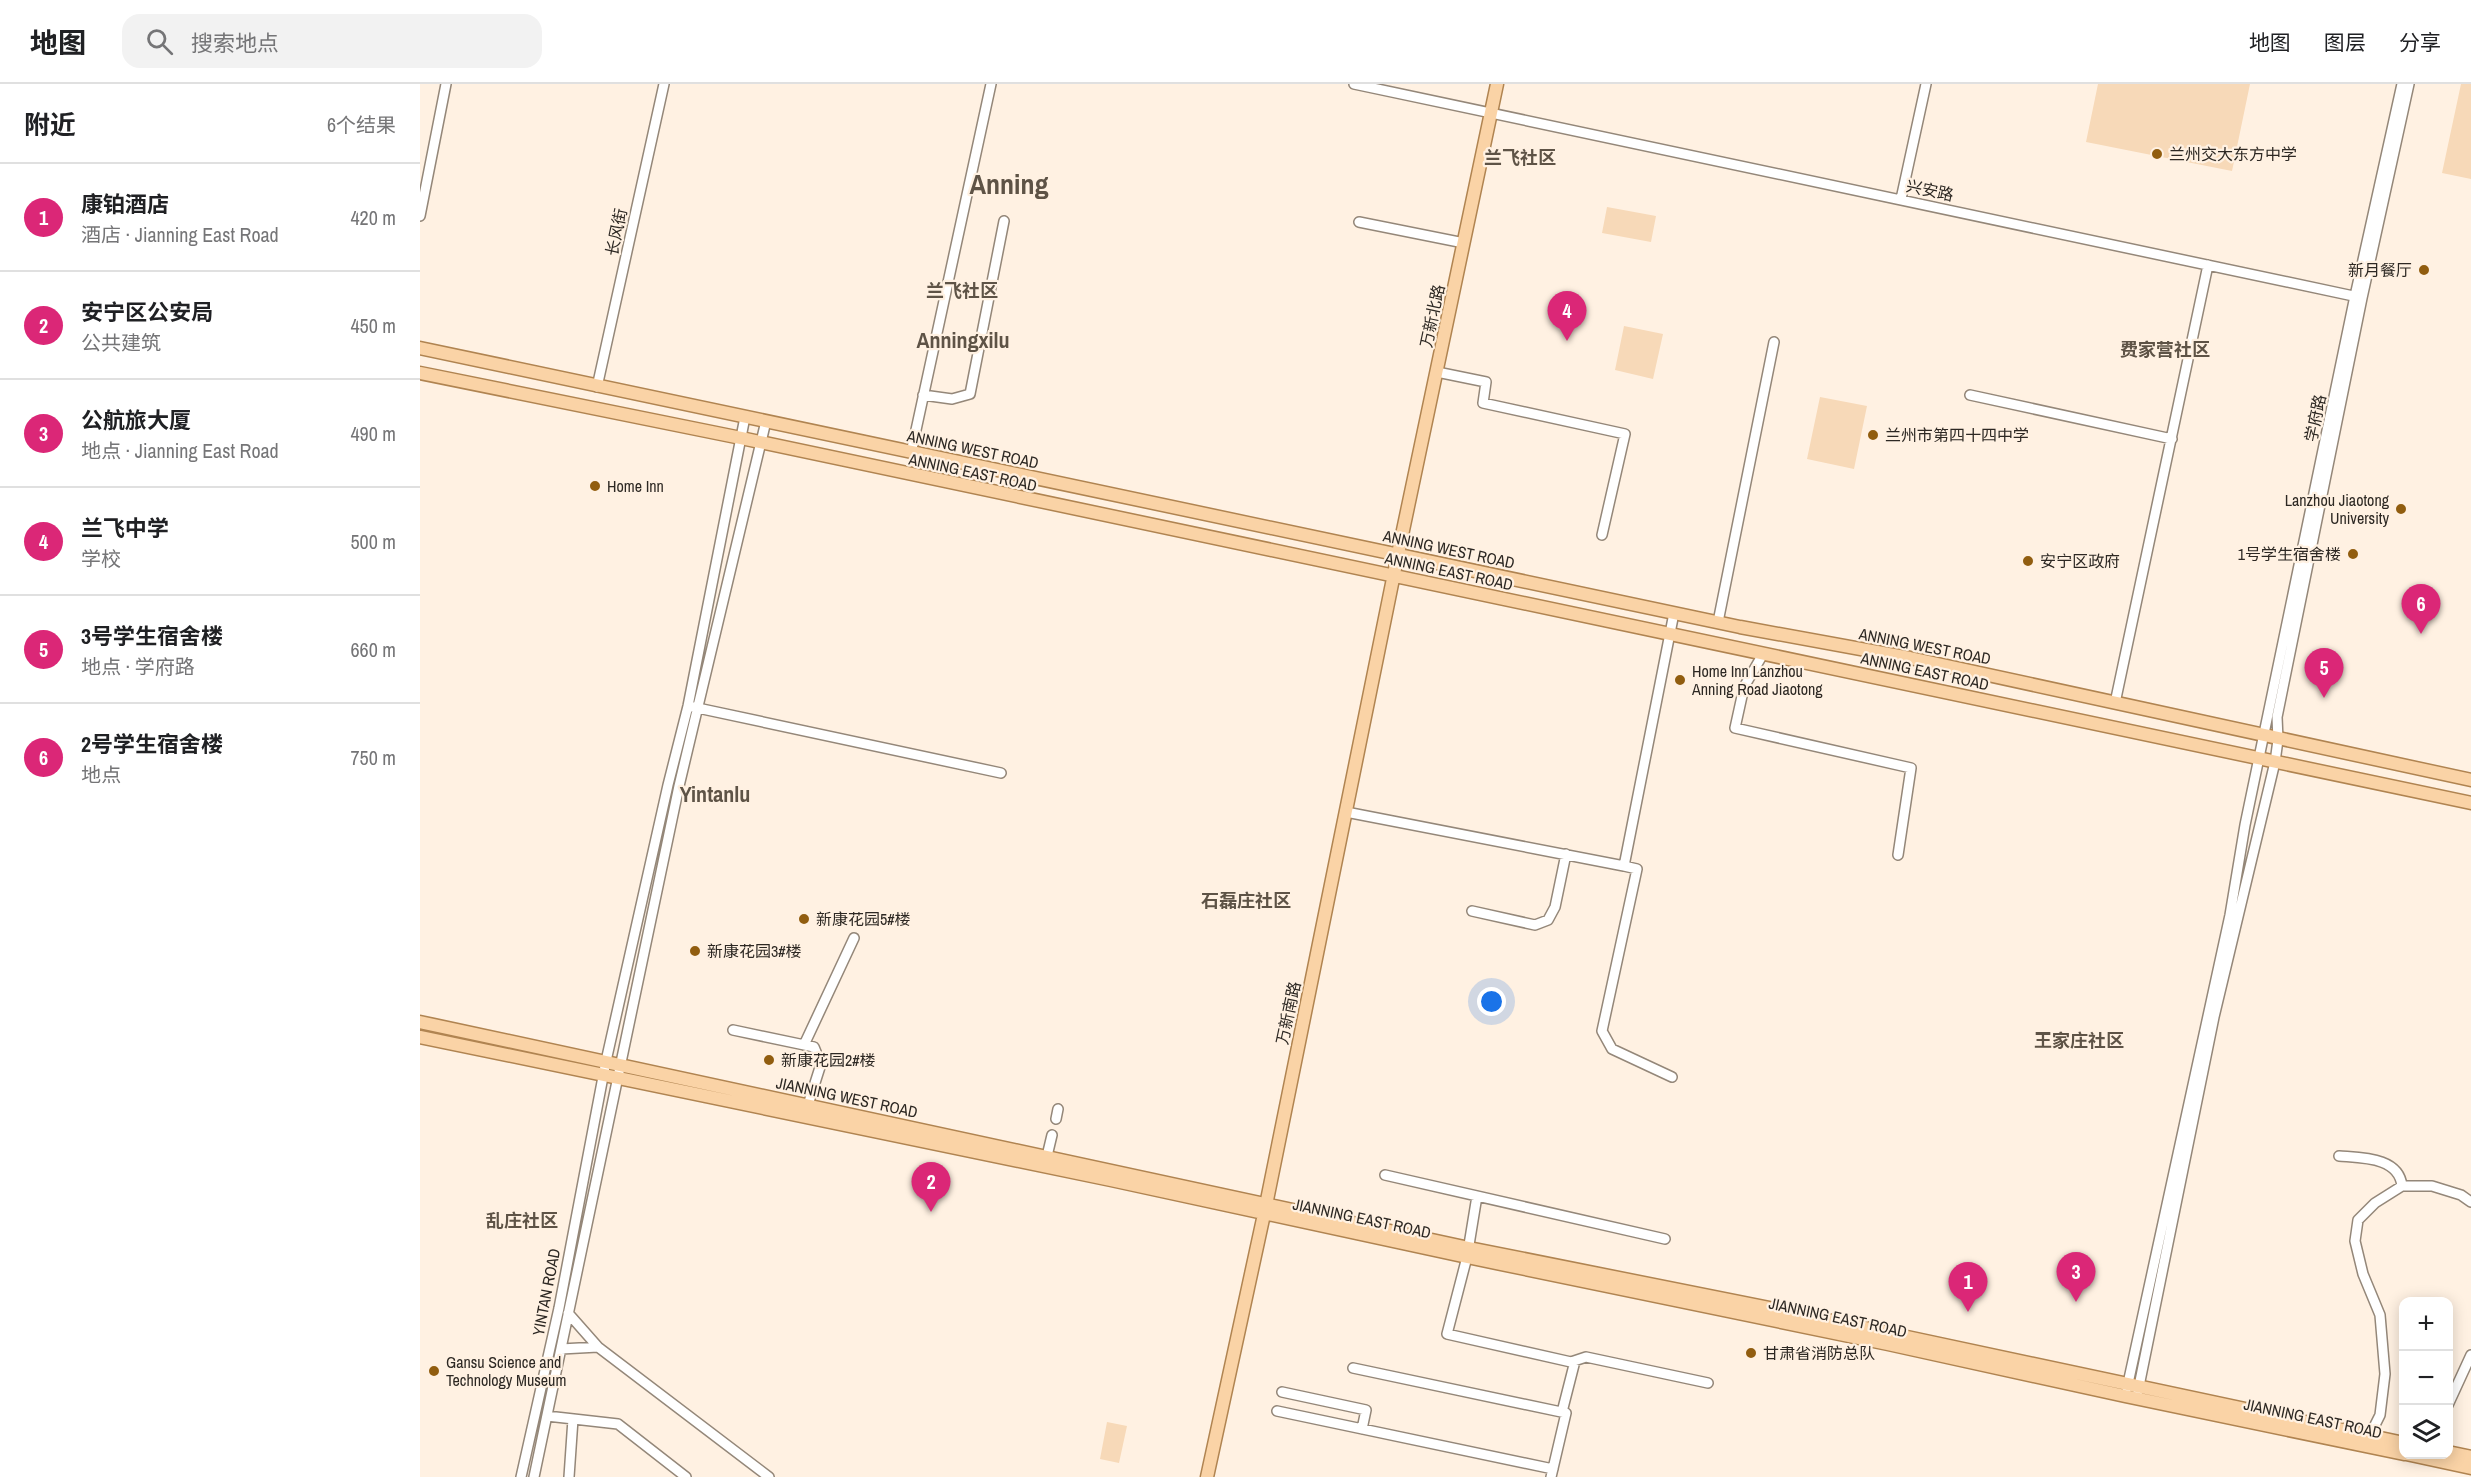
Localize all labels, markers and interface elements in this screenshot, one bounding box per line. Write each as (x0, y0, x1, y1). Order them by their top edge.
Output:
search box (122, 14, 542, 68)
text: 地图 (30, 24, 86, 62)
icon: search (143, 25, 176, 58)
text: 搜索地点 (191, 28, 279, 58)
text: 地图 (2249, 28, 2291, 57)
text: 图层 (2324, 28, 2366, 57)
text: 分享 (2399, 28, 2441, 57)
text: 附近 (24, 107, 76, 142)
text: 6个结果 (327, 111, 396, 138)
place label: 兰州交大东方中学 (2169, 143, 2297, 165)
district label: 兰飞社区 (1484, 145, 1556, 170)
marker: 兰州交大东方中学 (2150, 147, 2164, 161)
district label: Anning (969, 165, 1049, 203)
street label: 兴安路 (1904, 174, 1956, 206)
text: 康铂酒店 (81, 189, 169, 219)
text: 1 (39, 204, 48, 231)
text: 420 m (350, 204, 396, 231)
street label: 长风街 (600, 206, 632, 258)
text: 酒店 · Jianning East Road (81, 221, 279, 248)
place label: 新月餐厅 (2348, 259, 2412, 281)
marker: 新月餐厅 (2417, 263, 2431, 277)
district label: 兰飞社区 (926, 278, 998, 303)
street label: 万新北路 (1415, 282, 1449, 350)
pin: 4 (1548, 292, 1586, 341)
text: 安宁区公安局 (81, 297, 213, 327)
text: 2 (39, 312, 48, 339)
text: 450 m (350, 312, 396, 339)
district label: Anningxilu (916, 325, 1010, 355)
text: 公共建筑 (81, 329, 161, 356)
district label: 费家营社区 (2120, 337, 2210, 362)
street label: 学府路 (2299, 392, 2331, 444)
text: 公航旅大厦 (81, 405, 191, 435)
text: 3 (39, 420, 48, 447)
text: 490 m (350, 420, 396, 447)
street label: ANNING WEST ROAD (904, 424, 1041, 474)
place label: 兰州市第四十四中学 (1885, 424, 2029, 446)
marker: 兰州市第四十四中学 (1866, 428, 1880, 442)
text: 地点 · Jianning East Road (81, 437, 279, 464)
street label: ANNING EAST ROAD (906, 447, 1039, 496)
place label: Home Inn (607, 475, 664, 497)
marker: Home Inn (588, 479, 602, 493)
place label: Lanzhou Jiaotong University (2285, 489, 2390, 529)
marker: Lanzhou Jiaotong University (2394, 502, 2408, 516)
text: 兰飞中学 (81, 513, 169, 543)
street label: ANNING WEST ROAD (1380, 524, 1517, 574)
text: 4 (39, 528, 48, 555)
text: 500 m (350, 528, 396, 555)
place label: 1号学生宿舍楼 (2238, 543, 2341, 565)
text: 学校 (81, 545, 121, 572)
street label: ANNING EAST ROAD (1382, 546, 1515, 595)
marker: 1号学生宿舍楼 (2346, 547, 2360, 561)
place label: 安宁区政府 (2040, 550, 2120, 572)
marker: 安宁区政府 (2021, 554, 2035, 568)
pin: 6 (2402, 584, 2440, 634)
text: 3号学生宿舍楼 (81, 621, 223, 651)
street label: ANNING WEST ROAD (1856, 622, 1993, 670)
text: 5 (39, 636, 48, 663)
text: 660 m (350, 636, 396, 663)
street label: ANNING EAST ROAD (1858, 646, 1991, 695)
pin: 5 (2304, 648, 2344, 698)
text: 地点 · 学府路 (81, 653, 195, 680)
place label: Home Inn Lanzhou Anning Road Jiaotong (1691, 660, 1823, 700)
marker: Home Inn Lanzhou Anning Road Jiaotong (1673, 673, 1687, 687)
text: 2号学生宿舍楼 (81, 729, 223, 759)
text: 6 (39, 744, 48, 771)
text: 750 m (350, 744, 396, 771)
text: 地点 (81, 761, 121, 788)
district label: Yintanlu (680, 779, 750, 809)
district label: 石磊庄社区 (1201, 888, 1291, 913)
place label: 新康花园5#楼 (816, 908, 911, 930)
marker: 新康花园5#楼 (797, 912, 811, 926)
place label: 新康花园3#楼 (707, 940, 802, 962)
marker: 新康花园3#楼 (688, 944, 702, 958)
street label: 万新南路 (1271, 979, 1305, 1047)
your location (1477, 987, 1506, 1016)
district label: 王家庄社区 (2034, 1028, 2124, 1053)
place label: 新康花园2#楼 (781, 1049, 876, 1071)
marker: 新康花园2#楼 (762, 1053, 776, 1067)
street label: JIANNING WEST ROAD (774, 1071, 920, 1123)
pin: 2 (912, 1162, 950, 1212)
street label: JIANNING EAST ROAD (1291, 1193, 1433, 1243)
district label: 乱庄社区 (486, 1208, 558, 1233)
street label: YINTAN ROAD (527, 1246, 565, 1338)
pin: 3 (2056, 1252, 2096, 1302)
pin: 1 (1948, 1262, 1988, 1312)
street label: JIANNING EAST ROAD (1767, 1292, 1909, 1342)
map controls (2399, 1297, 2453, 1459)
button: + (2399, 1297, 2453, 1351)
place label: 甘肃省消防总队 (1763, 1342, 1875, 1364)
marker: 甘肃省消防总队 (1744, 1346, 1758, 1360)
place label: Gansu Science and Technology Museum (446, 1351, 566, 1391)
button: − (2399, 1351, 2453, 1405)
marker: Gansu Science and Technology Museum (427, 1364, 441, 1378)
street label: JIANNING EAST ROAD (2242, 1393, 2384, 1443)
button: layers (2399, 1405, 2453, 1459)

